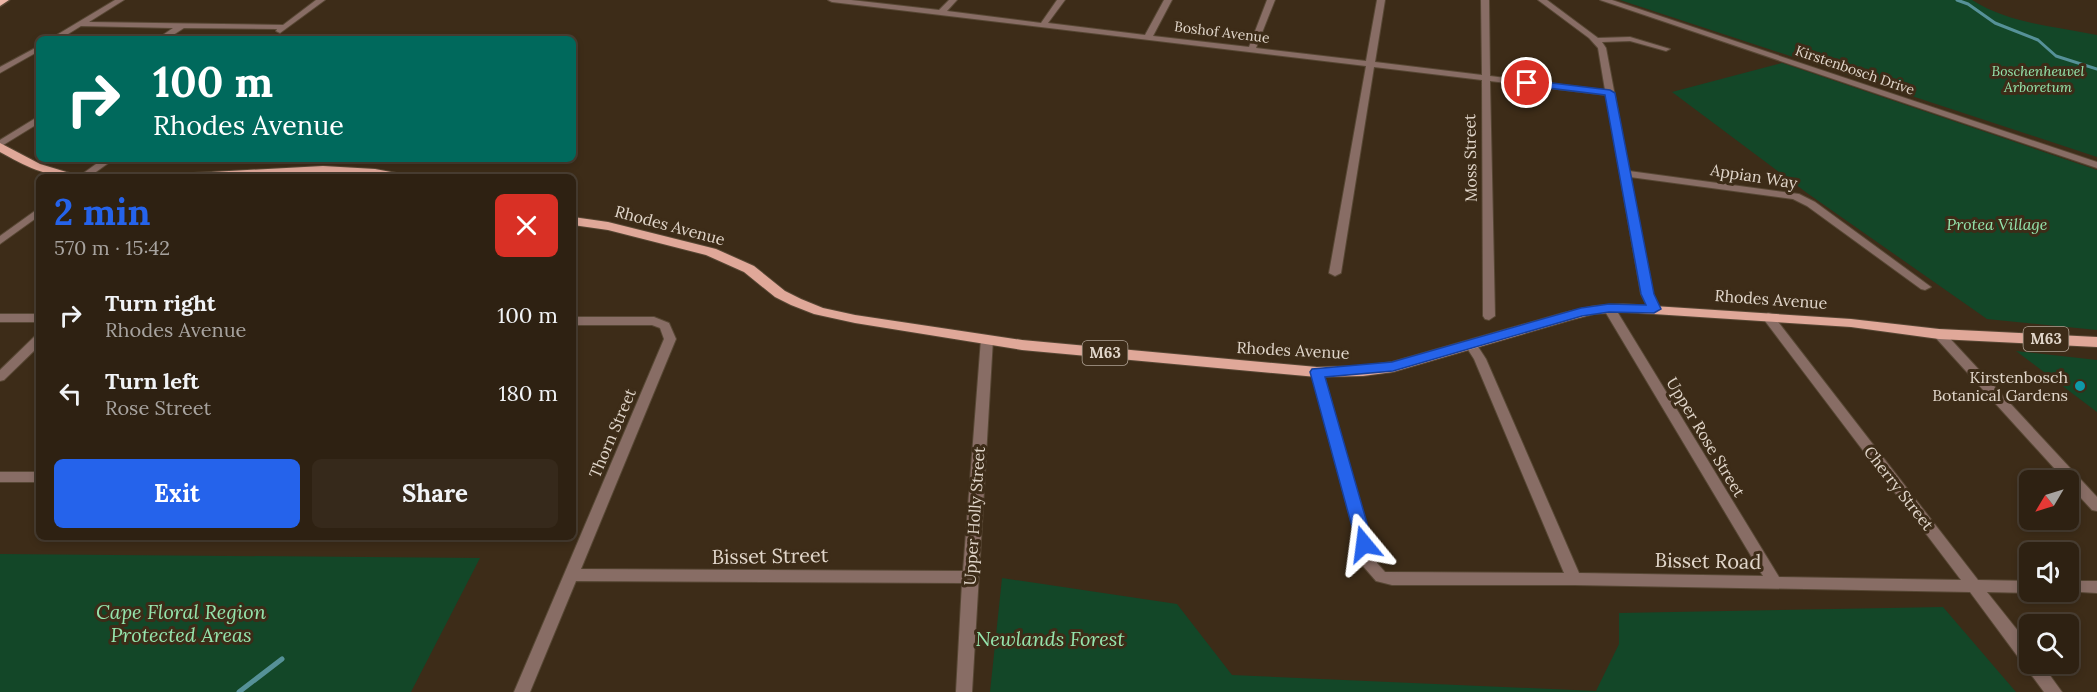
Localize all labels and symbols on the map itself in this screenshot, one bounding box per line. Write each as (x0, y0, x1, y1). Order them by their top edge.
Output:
street label: Boshof Avenue (1173, 17, 1271, 47)
street label: Kirstenbosch Drive (1793, 41, 1917, 99)
pin (1501, 57, 1552, 108)
park label: Boschenheuvel Arboretum (1992, 62, 2084, 96)
street label: Moss Street (1459, 113, 1481, 202)
street label: Appian Way (1708, 159, 1799, 193)
street label: Rhodes Avenue (613, 201, 728, 249)
park label: Protea Village (1947, 214, 2048, 234)
street label: Rhodes Avenue (1714, 285, 1828, 313)
road number: M63 (2024, 327, 2068, 351)
street label: Rhodes Avenue (1236, 337, 1350, 363)
road number: M63 (1082, 341, 1128, 365)
place label: Kirstenbosch Botanical Gardens (1932, 367, 2068, 405)
street label: Upper Rose Street (1662, 374, 1750, 501)
marker: Kirstenbosch Botanical Gardens (2073, 379, 2087, 393)
street label: Thorn Street (584, 384, 640, 481)
street label: Cherry Street (1860, 442, 1939, 535)
street label: Upper Holly Street (959, 445, 989, 586)
north arrow (2019, 470, 2079, 530)
position arrow (1332, 512, 1396, 576)
street label: Bisset Street (711, 542, 829, 569)
street label: Bisset Road (1655, 547, 1762, 574)
park label: Cape Floral Region Protected Areas (96, 599, 267, 647)
park label: Newlands Forest (975, 626, 1125, 651)

